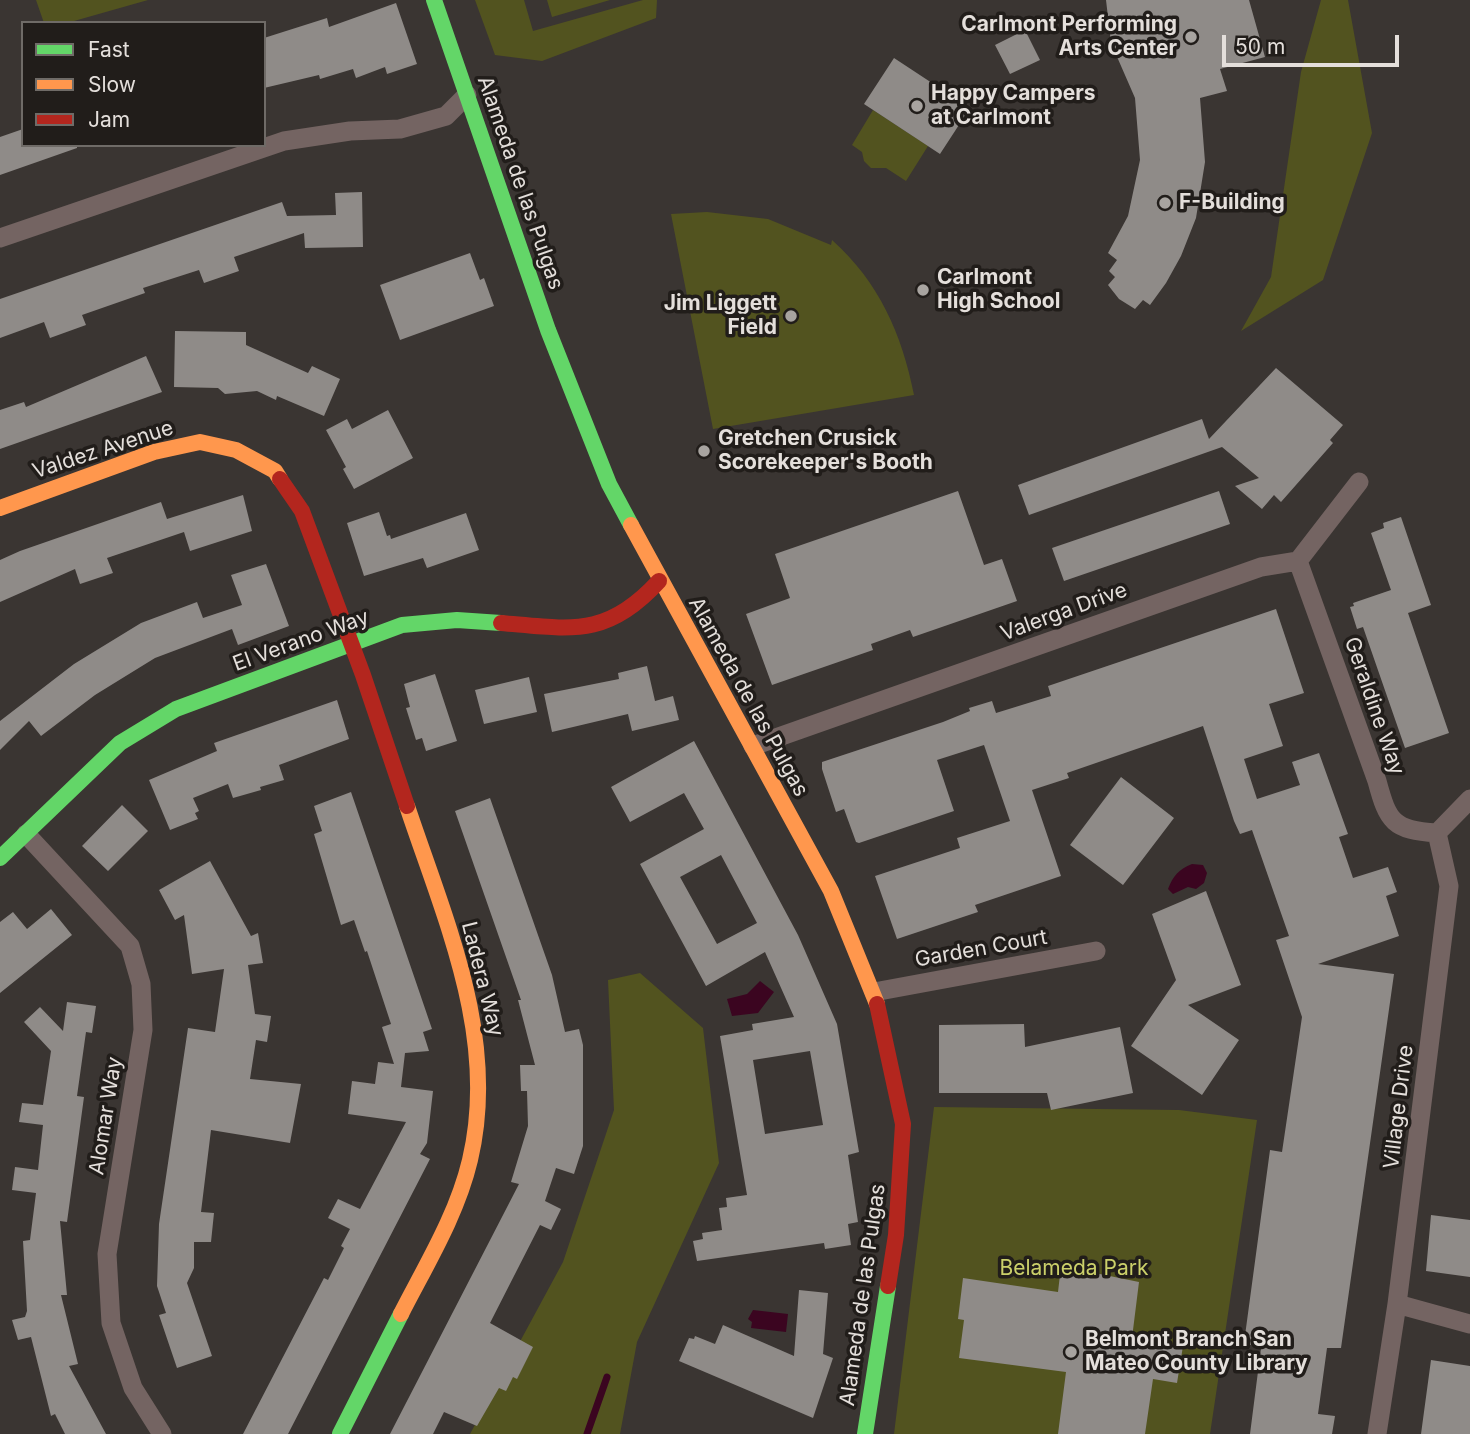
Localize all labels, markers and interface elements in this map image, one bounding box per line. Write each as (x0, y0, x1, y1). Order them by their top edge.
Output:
place label: Carlmont Performing Arts Center (961, 12, 1177, 62)
legend (21, 21, 266, 147)
scale bar (1225, 21, 1402, 65)
marker: Carlmont Performing Arts Center (1183, 29, 1199, 45)
text: 50 m (1235, 34, 1285, 59)
text: Fast (88, 37, 130, 62)
text: Slow (88, 72, 136, 97)
street label: Alameda de las Pulgas (472, 73, 568, 293)
place label: Happy Campers at Carlmont (931, 81, 1096, 131)
marker: Happy Campers at Carlmont (909, 98, 925, 114)
text: Jam (88, 107, 130, 132)
place label: F-Building (1179, 190, 1285, 216)
marker: F-Building (1157, 195, 1173, 211)
place label: Carlmont High School (937, 265, 1060, 315)
marker: Carlmont High School (915, 282, 931, 298)
place label: Jim Liggett Field (664, 291, 777, 341)
marker: Jim Liggett Field (783, 308, 799, 324)
street label: Valdez Avenue (30, 415, 176, 485)
place label: Gretchen Crusick Scorekeeper's Booth (718, 426, 933, 476)
marker: Gretchen Crusick Scorekeeper's Booth (696, 443, 712, 459)
street label: Valerga Drive (997, 577, 1131, 647)
street label: Alameda de las Pulgas (683, 593, 813, 801)
street label: El Verano Way (230, 605, 372, 677)
street label: Geraldine Way (1339, 634, 1409, 778)
street label: Ladera Way (456, 919, 508, 1039)
street label: Garden Court (913, 925, 1049, 973)
street label: Village Drive (1379, 1044, 1419, 1170)
street label: Alomar Way (84, 1055, 128, 1177)
street label: Alameda de las Pulgas (835, 1182, 891, 1408)
park label: Belameda Park (999, 1256, 1149, 1282)
place label: Belmont Branch San Mateo County Library (1085, 1327, 1308, 1377)
marker: Belmont Branch San Mateo County Library (1063, 1344, 1079, 1360)

